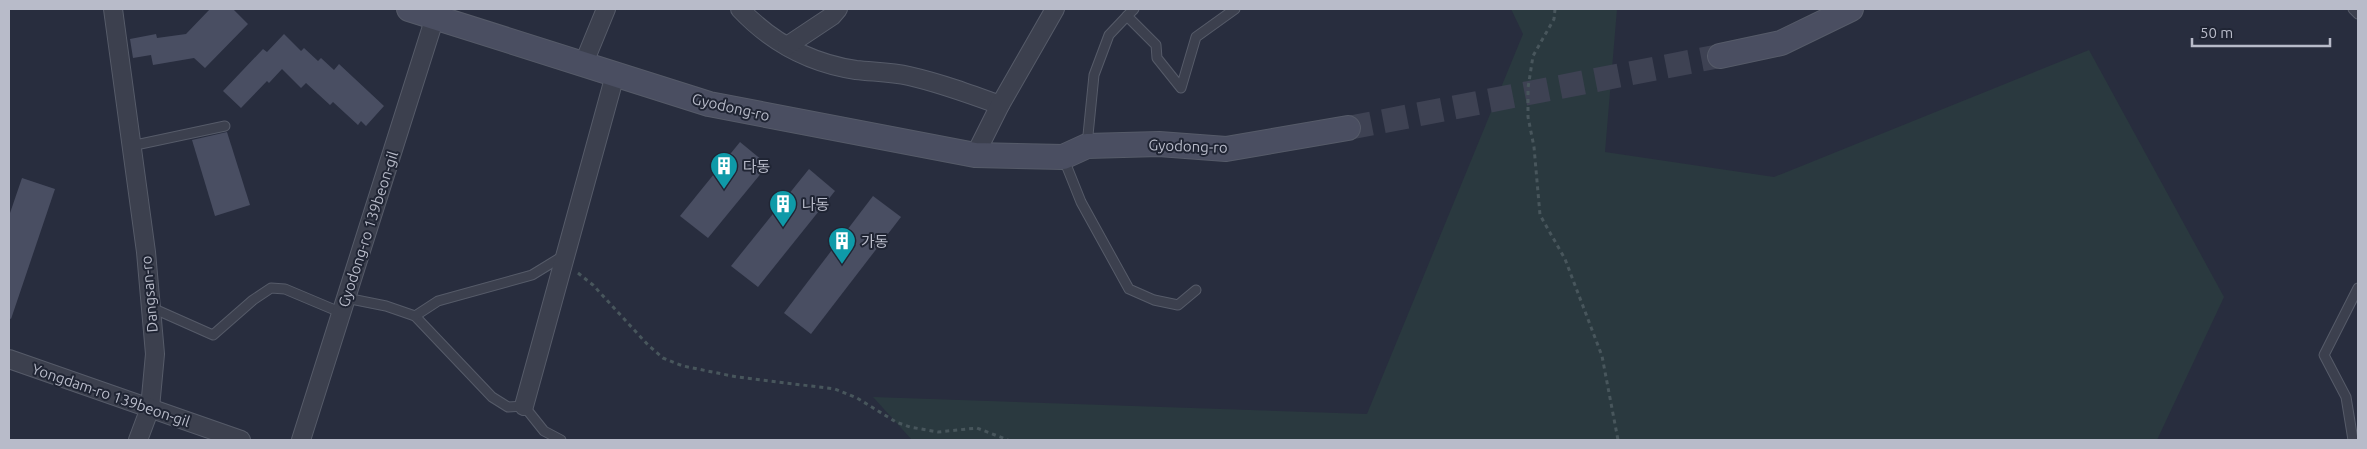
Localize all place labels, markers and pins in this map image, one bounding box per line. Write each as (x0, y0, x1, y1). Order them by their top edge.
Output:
building icon: 다동 (709, 151, 739, 190)
place label: 다동 (743, 158, 771, 175)
building icon: 나동 (768, 189, 798, 228)
place label: 나동 (802, 196, 830, 213)
building icon: 가동 (827, 226, 857, 265)
place label: 가동 (861, 233, 889, 250)

